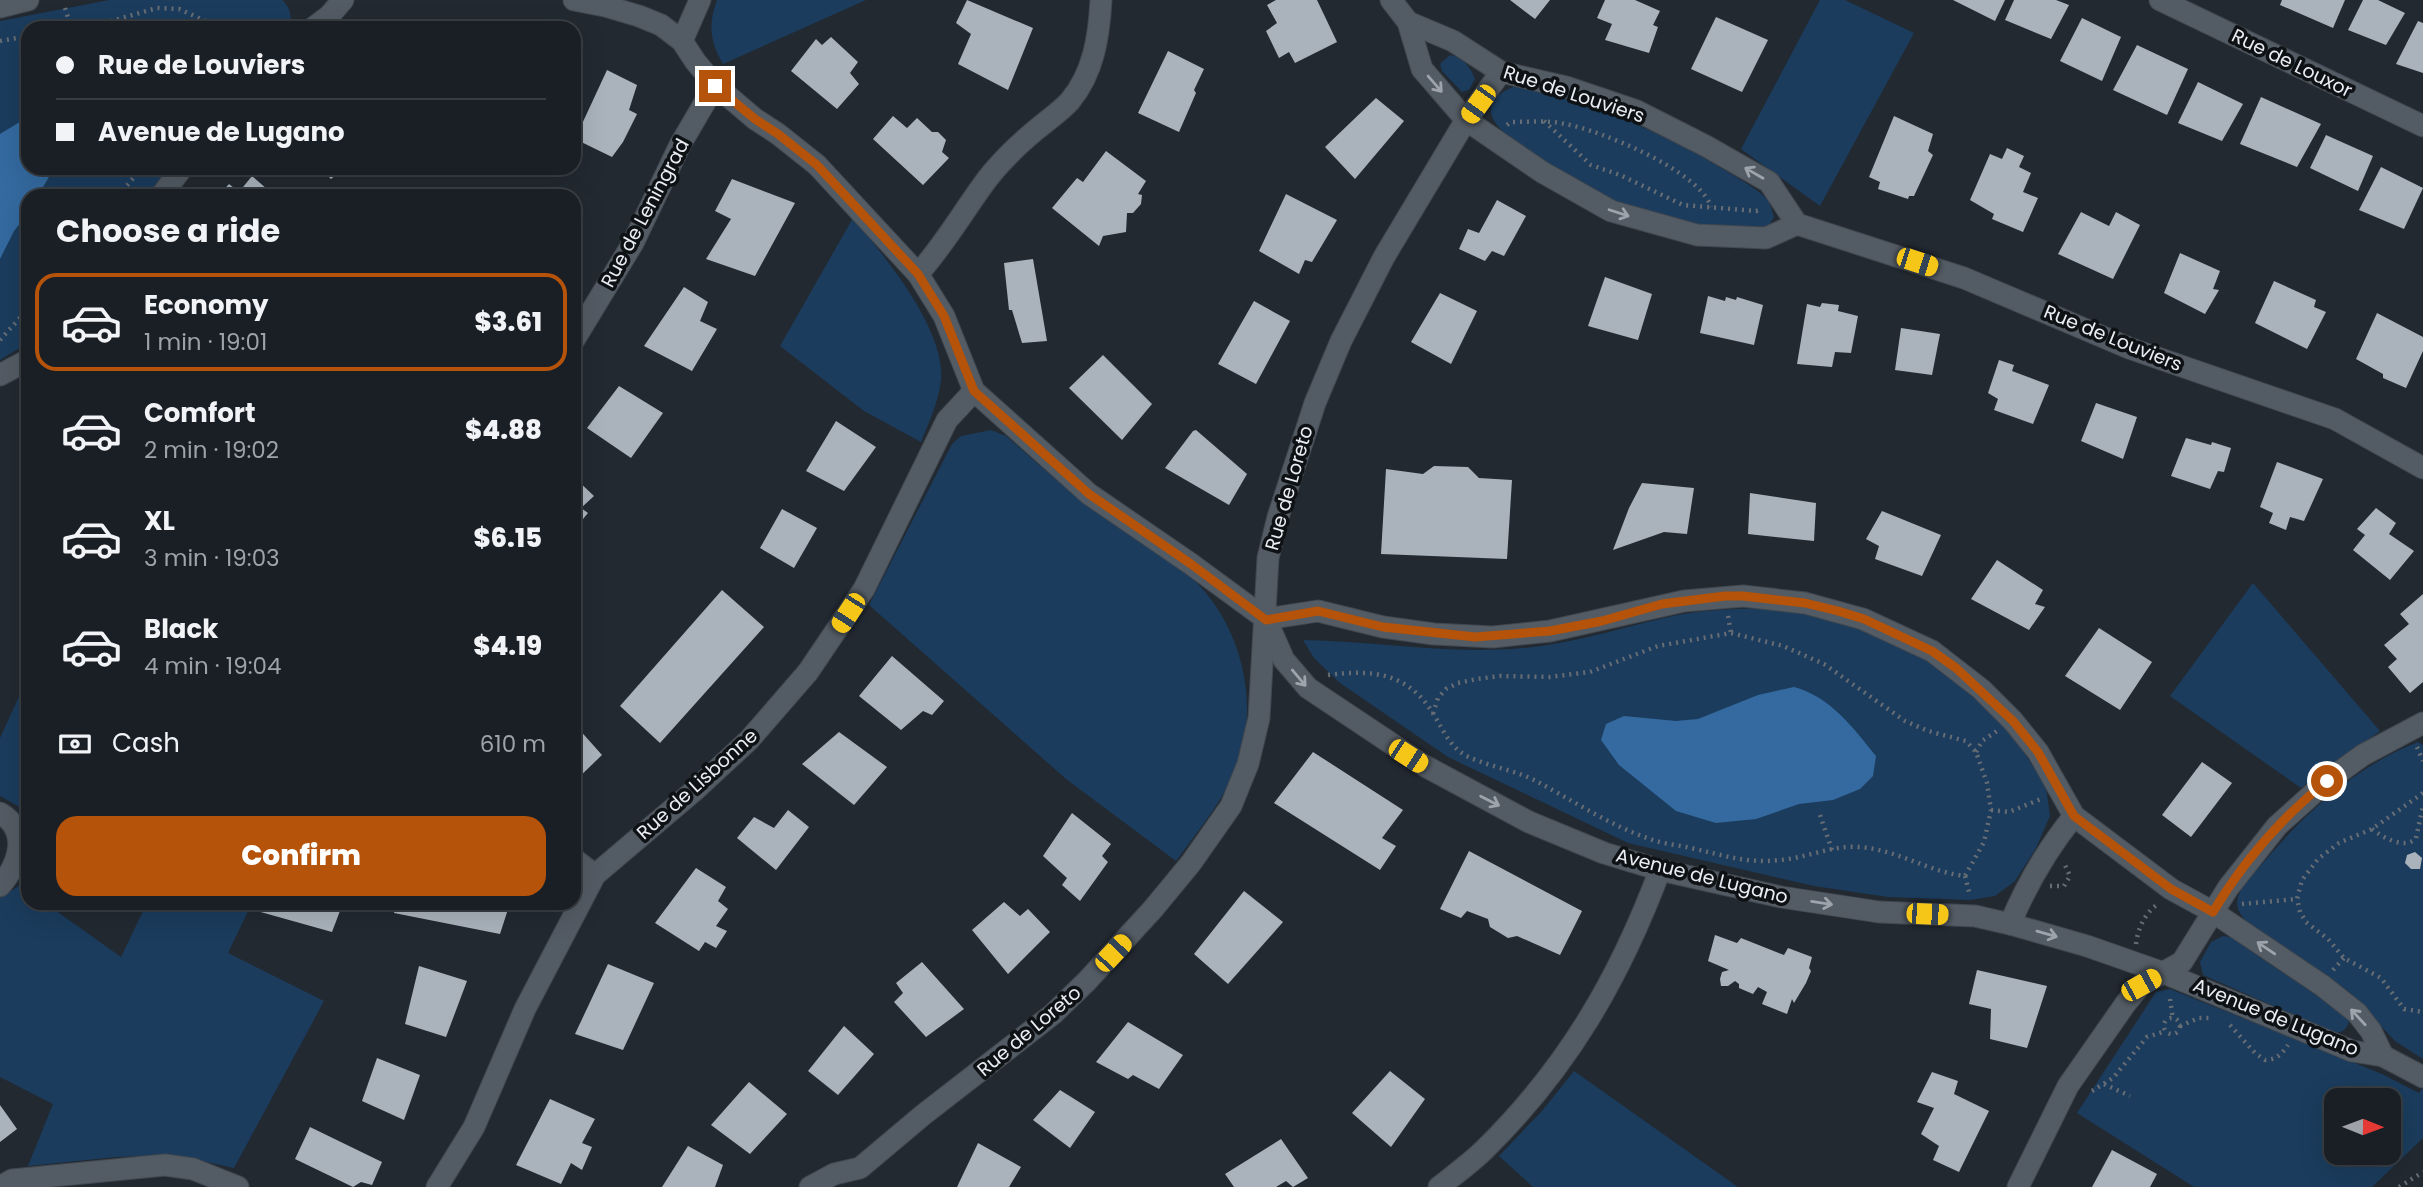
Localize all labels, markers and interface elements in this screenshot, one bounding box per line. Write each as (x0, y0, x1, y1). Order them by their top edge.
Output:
street label: Rue de Louxor (2227, 22, 2357, 104)
text: Rue de Louviers (98, 47, 305, 83)
street label: Rue de Louviers (1500, 58, 1648, 130)
route end (699, 70, 731, 102)
one-way arrow (1427, 74, 1443, 92)
car (1458, 81, 1499, 127)
text: Avenue de Lugano (98, 114, 345, 150)
street label: Rue de Leningrad (594, 134, 696, 292)
one-way arrow (1744, 166, 1764, 180)
one-way arrow (1608, 207, 1630, 220)
text: Choose a ride (56, 208, 280, 253)
car (1894, 246, 1941, 278)
text: Economy (144, 287, 268, 323)
icon: car (60, 291, 123, 354)
street label: Rue de Louviers (2040, 298, 2186, 378)
text: $3.61 (475, 304, 542, 340)
text: 1 min · 19:01 (144, 326, 267, 358)
text: Comfort (144, 395, 256, 431)
icon: car (60, 399, 123, 462)
text: $4.88 (465, 412, 542, 448)
street label: Rue de Loreto (1258, 422, 1320, 554)
text: 2 min · 19:02 (144, 434, 279, 466)
text: XL (144, 503, 175, 539)
icon: car (60, 507, 123, 570)
text: $6.15 (473, 520, 542, 556)
text: 3 min · 19:03 (144, 542, 280, 574)
car (828, 590, 869, 636)
text: Black (144, 611, 218, 647)
icon: car (60, 615, 123, 678)
text: $4.19 (473, 628, 542, 664)
text: 4 min · 19:04 (144, 650, 282, 682)
one-way arrow (1291, 669, 1307, 687)
street label: Rue de Lisbonne (631, 722, 763, 846)
icon: cash (56, 725, 94, 763)
text: Cash (112, 725, 180, 761)
text: 610 m (480, 728, 546, 760)
car (1385, 736, 1432, 776)
route start (2311, 765, 2343, 797)
one-way arrow (1479, 795, 1499, 809)
button: Confirm (56, 816, 546, 896)
street label: Avenue de Lugano (1613, 842, 1791, 910)
one-way arrow (1811, 897, 1833, 910)
car (1906, 903, 1949, 925)
one-way arrow (2035, 928, 2058, 941)
car (1091, 930, 1136, 976)
one-way arrow (2257, 941, 2276, 955)
car (2118, 966, 2165, 1004)
street label: Avenue de Lugano (2189, 971, 2363, 1063)
street label: Rue de Loreto (971, 979, 1087, 1083)
one-way arrow (2350, 1008, 2367, 1025)
north arrow (2324, 1088, 2401, 1166)
map controls (2324, 1088, 2401, 1165)

